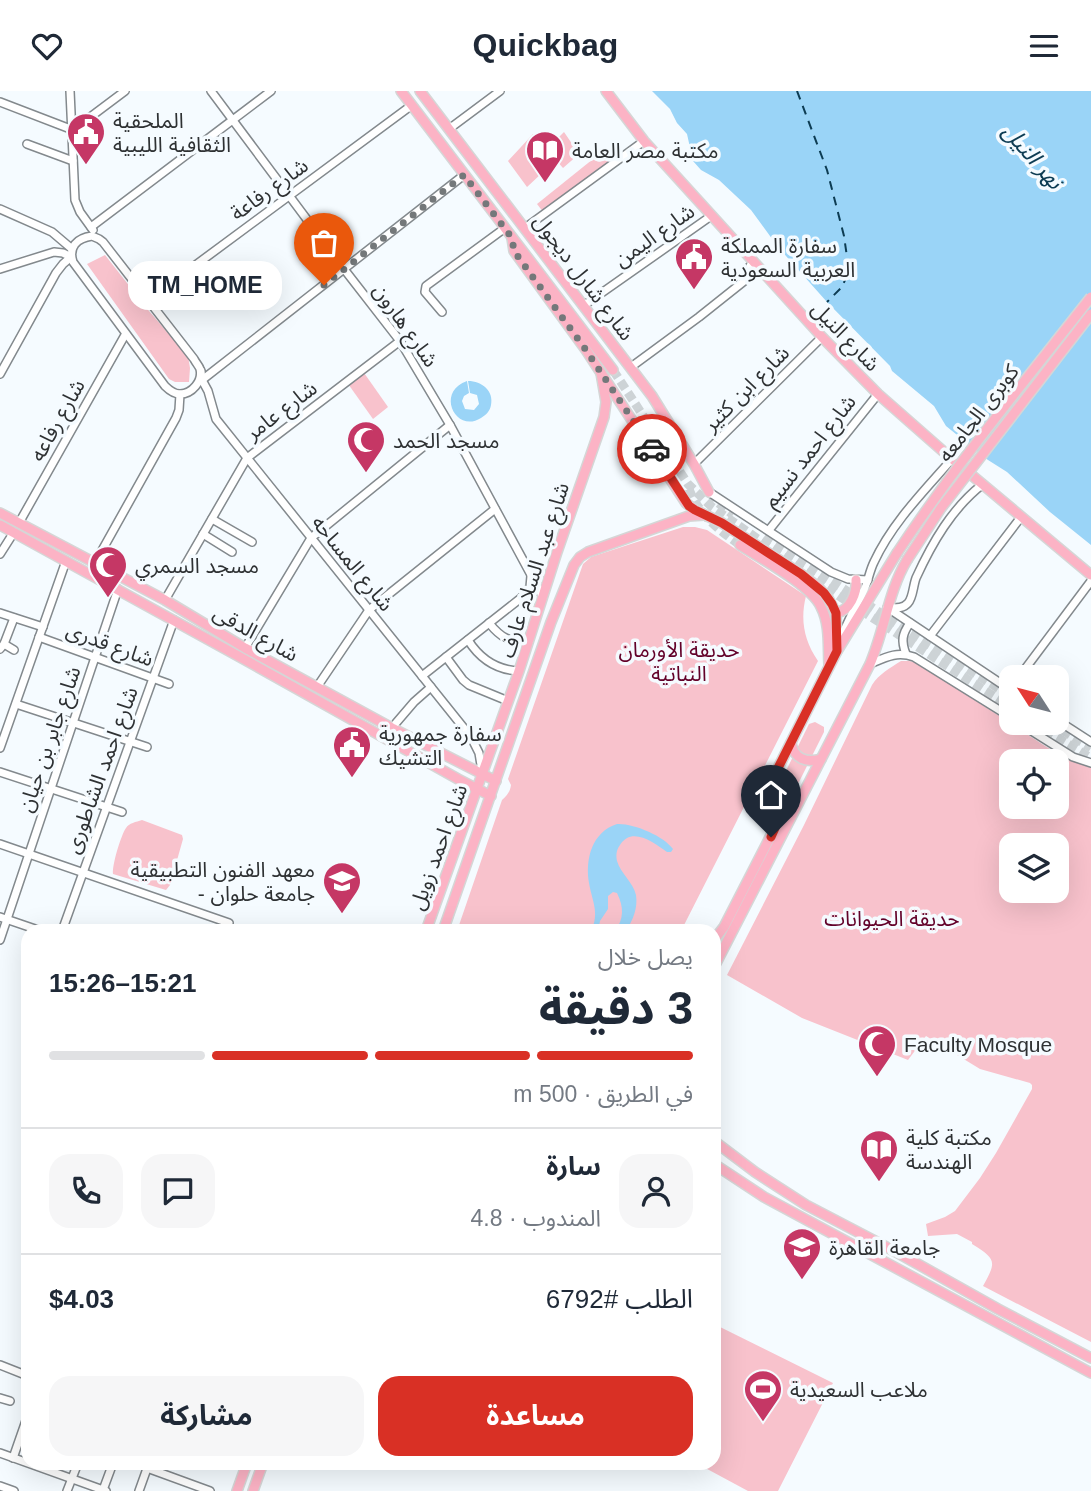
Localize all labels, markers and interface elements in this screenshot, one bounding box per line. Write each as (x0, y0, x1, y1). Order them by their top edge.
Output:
icon: heart (28, 27, 66, 65)
text: Quickbag (473, 27, 618, 63)
icon: menu (1025, 27, 1063, 65)
place label: الملحقية الثقافية الليبية (113, 109, 231, 156)
public building icon: الملحقية الثقافية الليبية (65, 111, 107, 166)
water label: نهر النيل (997, 118, 1070, 196)
library icon: مكتبة مصر العامة (524, 129, 566, 184)
place label: مكتبة مصر العامة (572, 139, 719, 163)
street label: شارع رفاعة (226, 153, 315, 228)
street label: شارع اليمن (610, 199, 701, 274)
street label: شارع شارل ديجول (526, 210, 639, 347)
pin (294, 213, 354, 285)
icon: bag (305, 224, 343, 262)
place label: سفارة المملكة العربية السعودية (721, 234, 855, 282)
public building icon: سفارة المملكة العربية السعودية (673, 236, 715, 291)
callout: TM_HOME (128, 261, 282, 309)
text: TM_HOME (148, 272, 263, 298)
street label: شارع هارون (366, 279, 443, 373)
street label: شارع النيل (804, 297, 885, 378)
street label: شارع ابن كثير (698, 341, 796, 439)
street label: كوبرى الجامعه (933, 360, 1024, 467)
street label: شارع رفاعه (25, 375, 92, 467)
street label: شارع عامر (240, 376, 323, 448)
street label: شارع احمد نسيم (758, 390, 863, 514)
courier (617, 414, 687, 484)
mosque icon: مسجد الحمد (345, 419, 387, 474)
place label: مسجد الحمد (393, 429, 499, 452)
icon: car (633, 430, 671, 468)
street label: شارع عبد السلام عارف (495, 480, 578, 662)
street label: شارع المساحه (304, 511, 398, 618)
mosque icon: مسجد السمري (87, 544, 129, 599)
place label: مسجد السمري (135, 554, 259, 581)
street label: شارع الدقى (208, 600, 302, 669)
street label: شارع قدرى (62, 618, 157, 674)
park label: حديقة الأورمان النباتية (618, 638, 740, 685)
street label: شارع جابر بن حيان (13, 663, 88, 816)
north arrow (999, 665, 1069, 735)
map controls (999, 665, 1069, 903)
street label: شارع احمد الشاطورى (60, 684, 146, 858)
place label: سفارة جمهورية التشيك (379, 722, 502, 769)
public building icon: سفارة جمهورية التشيك (331, 724, 373, 779)
button: locate (999, 749, 1069, 819)
pin (741, 765, 801, 837)
icon: home (752, 776, 790, 814)
street label: شارع احمد زويل (405, 781, 475, 914)
button: layers (999, 833, 1069, 903)
place label: معهد الفنون التطبيقية - جامعة حلوان (131, 858, 315, 906)
school or university icon: معهد الفنون التطبيقية - جامعة حلوان (321, 860, 363, 915)
park label: حديقة الحيوانات (824, 907, 960, 931)
text: يصل خلال (598, 944, 693, 970)
text: 15:21–15:26 (49, 968, 196, 998)
text: 3 دقيقة (539, 982, 693, 1034)
mosque icon: Faculty Mosque (856, 1023, 898, 1078)
place label: Faculty Mosque (904, 1033, 1052, 1056)
text: في الطريق · 500 m (513, 1081, 693, 1107)
place label: مكتبة كلية الهندسة (906, 1126, 992, 1174)
library icon: مكتبة كلية الهندسة (858, 1128, 900, 1183)
text: سارة (546, 1151, 601, 1181)
button: phone (49, 1154, 123, 1228)
button: chat (141, 1154, 215, 1228)
button: person (619, 1154, 693, 1228)
text: المندوب · 4.8 (471, 1205, 601, 1231)
school or university icon: جامعة القاهرة (781, 1226, 823, 1281)
place label: جامعة القاهرة (829, 1236, 941, 1260)
text: $4.03 (49, 1284, 114, 1314)
text: الطلب #6792 (546, 1284, 693, 1314)
sports icon: ملاعب السعيدية (742, 1368, 784, 1423)
button: مشاركة (49, 1376, 364, 1456)
button: مساعدة (378, 1376, 693, 1456)
place label: ملاعب السعيدية (790, 1378, 928, 1401)

